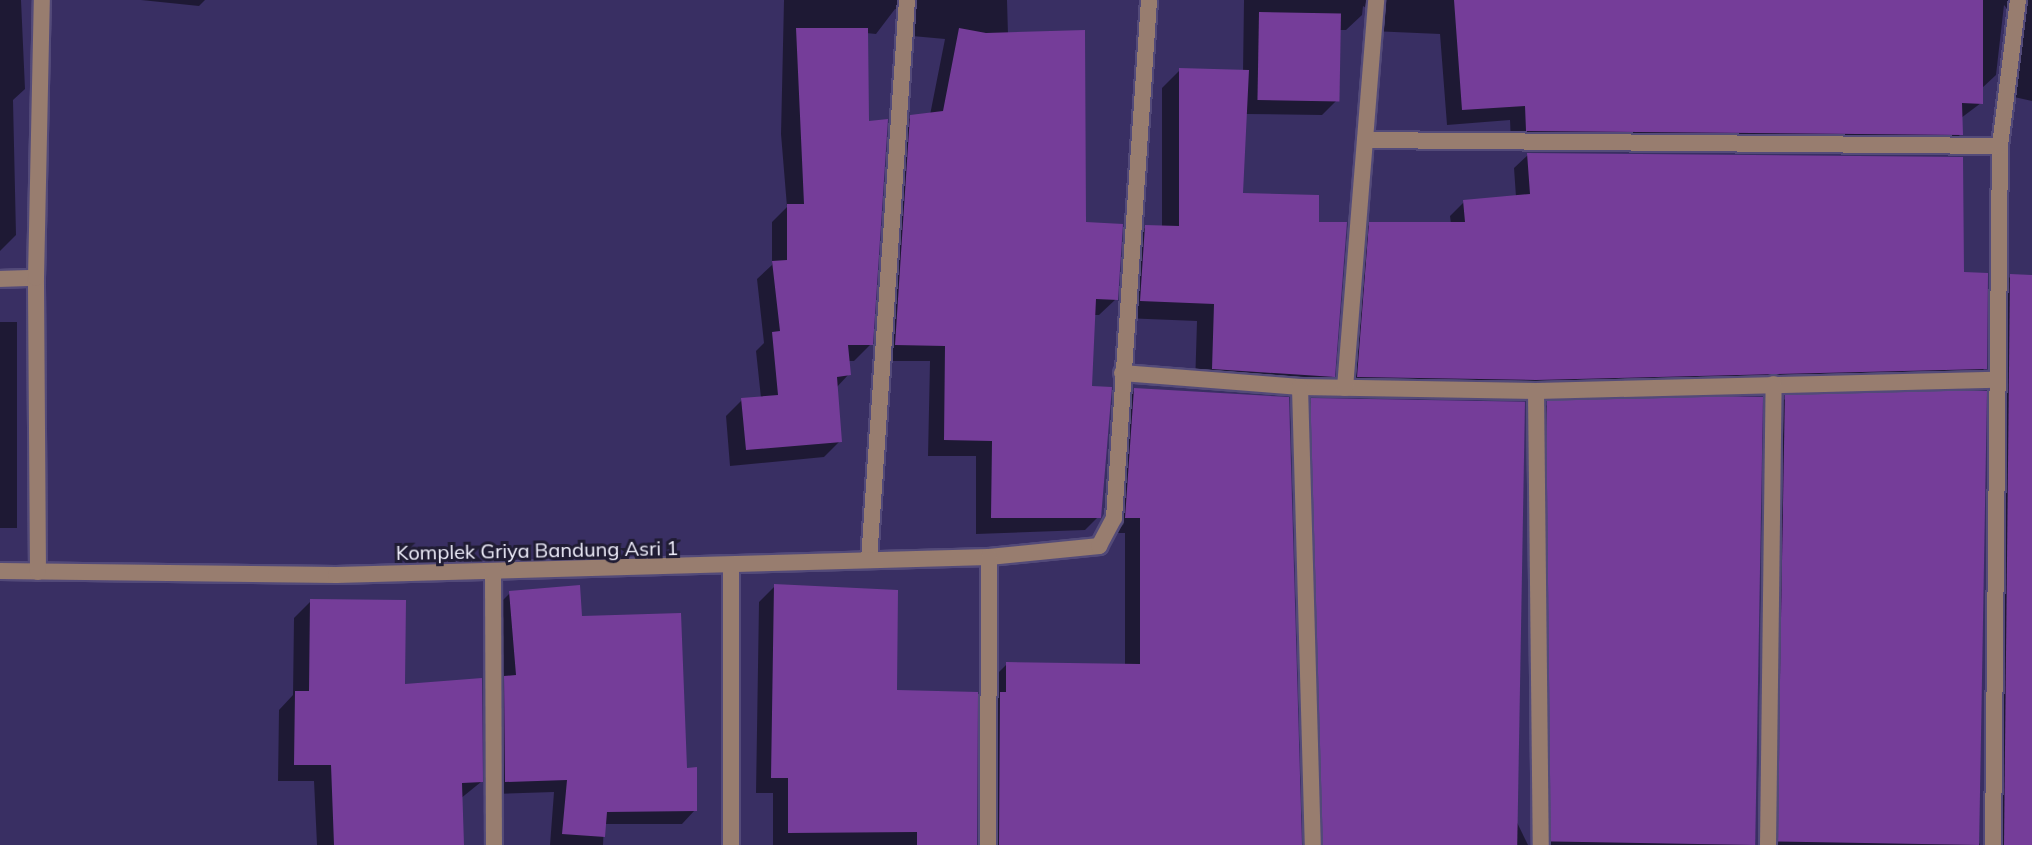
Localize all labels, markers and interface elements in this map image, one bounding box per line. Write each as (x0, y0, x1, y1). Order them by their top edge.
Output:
street label: Komplek Griya Bandung Asri 1 (396, 536, 678, 564)

